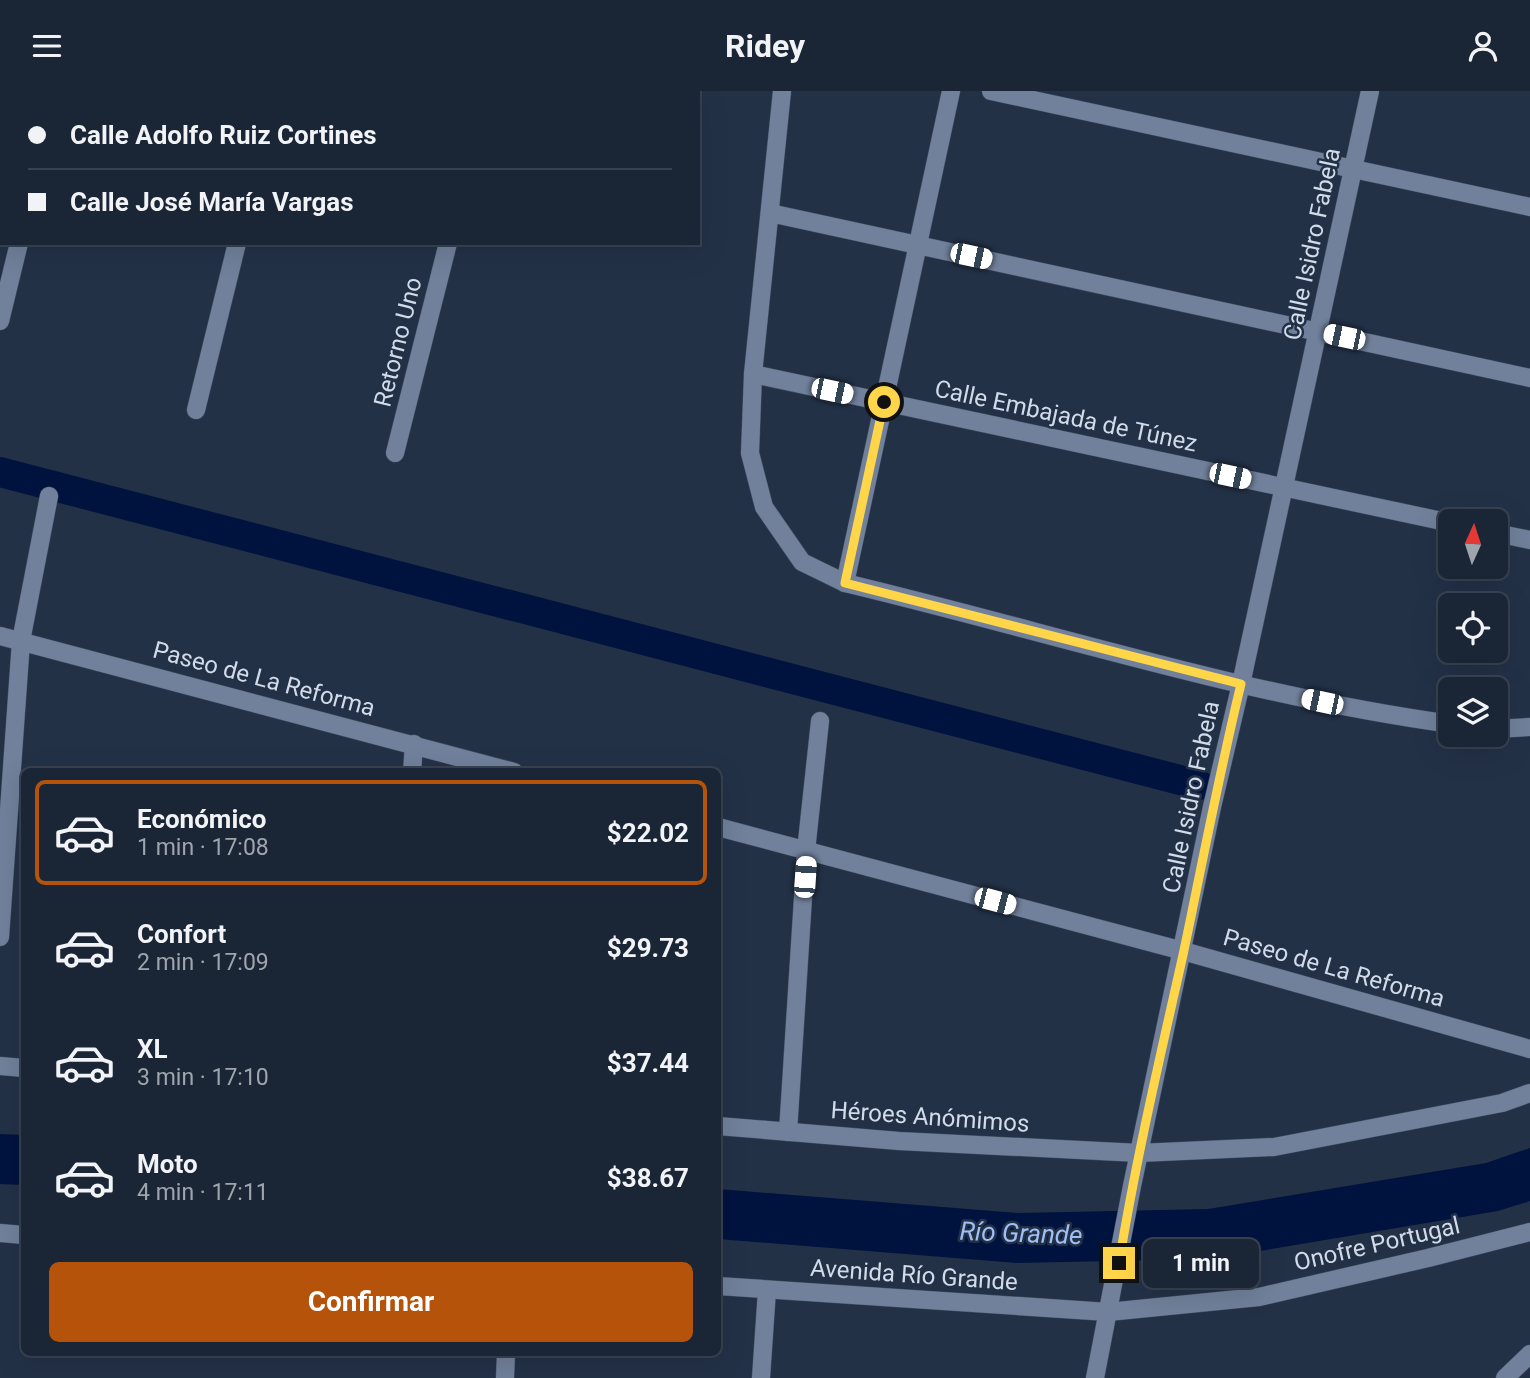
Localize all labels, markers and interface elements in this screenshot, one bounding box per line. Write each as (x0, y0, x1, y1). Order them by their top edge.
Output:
icon: menu (28, 27, 66, 65)
text: Ridey (725, 27, 805, 65)
icon: person (1464, 27, 1502, 65)
text: Calle Adolfo Ruiz Cortines (70, 120, 377, 150)
street label: Calle Isidro Fabela (1278, 145, 1346, 343)
text: Calle José María Vargas (70, 187, 354, 217)
car (949, 241, 994, 271)
street label: Retorno Uno (368, 274, 428, 410)
car (1322, 322, 1367, 352)
street label: Calle Embajada de Túnez (932, 374, 1200, 458)
car (810, 376, 855, 406)
route start (868, 386, 900, 418)
car (1208, 461, 1253, 491)
north arrow (1438, 509, 1508, 579)
map controls (1438, 509, 1508, 747)
button: locate (1438, 593, 1508, 663)
street label: Paseo de La Reforma (150, 636, 378, 722)
button: layers (1438, 677, 1508, 747)
car (1300, 687, 1345, 717)
street label: Calle Isidro Fabela (1157, 698, 1225, 896)
icon: car (53, 801, 116, 864)
text: Económico (137, 804, 266, 834)
text: $22.02 (607, 818, 689, 848)
text: 1 min · 17:08 (137, 834, 269, 861)
car (794, 855, 817, 899)
car (972, 885, 1019, 917)
icon: car (53, 916, 116, 979)
text: Confort (137, 919, 226, 949)
street label: Paseo de La Reforma (1220, 923, 1448, 1013)
text: $29.73 (607, 933, 689, 963)
text: 2 min · 17:09 (137, 949, 269, 976)
icon: car (53, 1031, 116, 1094)
text: XL (137, 1034, 168, 1064)
text: $37.44 (607, 1048, 689, 1078)
text: 3 min · 17:10 (137, 1064, 269, 1091)
street label: Héroes Anómimos (830, 1096, 1030, 1138)
icon: car (53, 1146, 116, 1209)
text: Moto (137, 1149, 198, 1179)
text: $38.67 (607, 1163, 689, 1193)
text: 4 min · 17:11 (137, 1179, 269, 1206)
street label: Onofre Portugal (1291, 1211, 1463, 1277)
water label: Río Grande (959, 1216, 1083, 1250)
callout: 1 min (1144, 1239, 1259, 1287)
route end (1103, 1247, 1135, 1279)
text: 1 min (1172, 1250, 1230, 1277)
street label: Avenida Río Grande (809, 1254, 1019, 1296)
button: Confirmar (49, 1262, 693, 1342)

